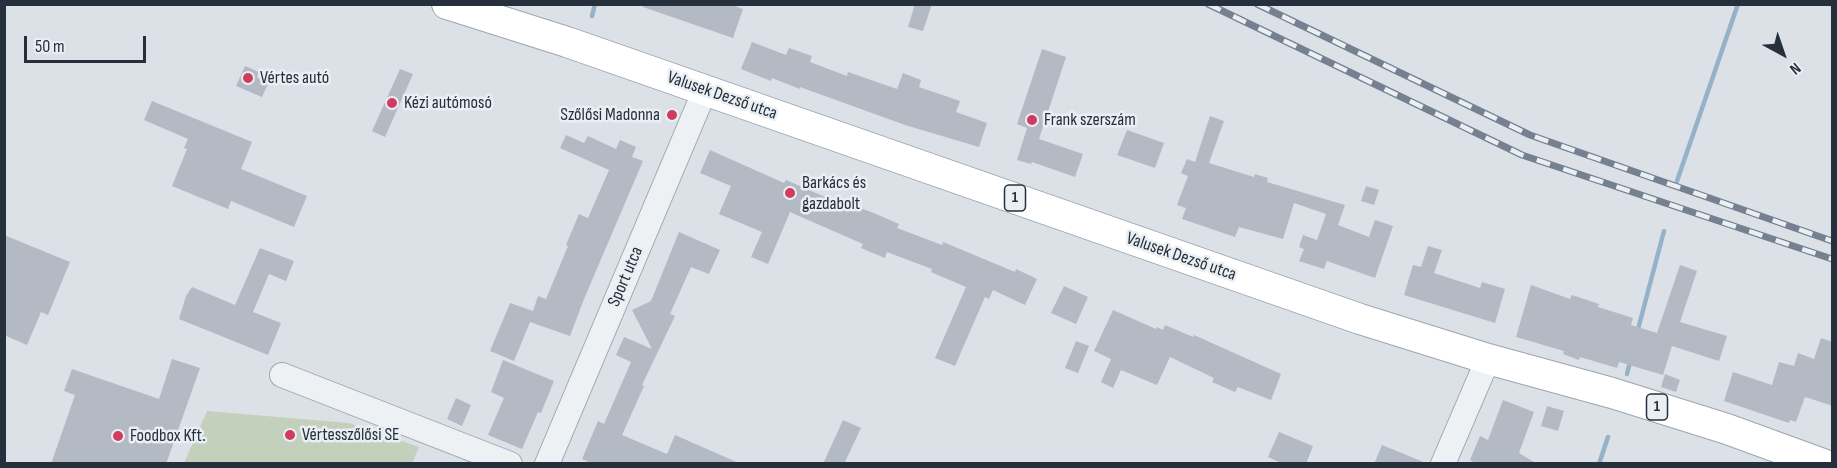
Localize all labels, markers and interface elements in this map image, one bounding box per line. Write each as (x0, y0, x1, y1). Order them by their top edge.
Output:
scale bar (27, 24, 148, 62)
north arrow (1753, 24, 1813, 84)
text: 50 m (35, 36, 65, 57)
text: N (1786, 58, 1804, 78)
place label: Vértes autó (260, 67, 329, 89)
street label: Valusek Dezső utca (664, 67, 780, 125)
marker: Vértes autó (241, 71, 255, 85)
place label: Kézi autómosó (404, 92, 492, 114)
marker: Kézi autómosó (385, 96, 399, 110)
place label: Szőlősi Madonna (560, 104, 660, 126)
marker: Szőlősi Madonna (665, 108, 679, 122)
place label: Frank szerszám (1044, 109, 1136, 131)
marker: Frank szerszám (1025, 113, 1039, 127)
place label: Barkács és gazdabolt (802, 172, 866, 214)
road number: 1 (1004, 185, 1026, 211)
marker: Barkács és gazdabolt (783, 186, 797, 200)
street label: Valusek Dezső utca (1123, 228, 1239, 286)
street label: Sport utca (604, 244, 648, 310)
road number: 1 (1646, 394, 1668, 420)
place label: Vértesszőlősi SE (302, 424, 400, 446)
place label: Foodbox Kft. (130, 425, 206, 447)
marker: Vértesszőlősi SE (283, 428, 297, 442)
marker: Foodbox Kft. (111, 429, 125, 443)

